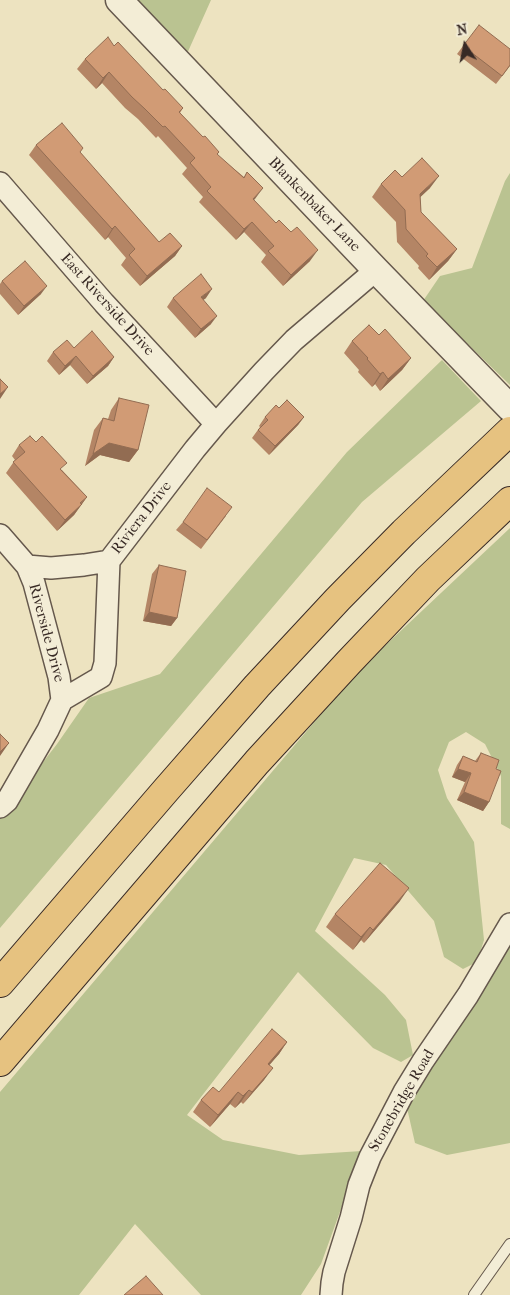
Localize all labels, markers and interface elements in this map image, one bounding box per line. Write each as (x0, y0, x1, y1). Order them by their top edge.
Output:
north arrow (440, 20, 490, 70)
text: N (455, 20, 469, 39)
street label: Blankenbaker Lane (264, 154, 364, 256)
street label: East Riverside Drive (56, 250, 158, 360)
street label: Riviera Drive (108, 478, 176, 558)
street label: Riverside Drive (24, 582, 68, 684)
street label: Stonebridge Road (365, 1047, 439, 1155)

